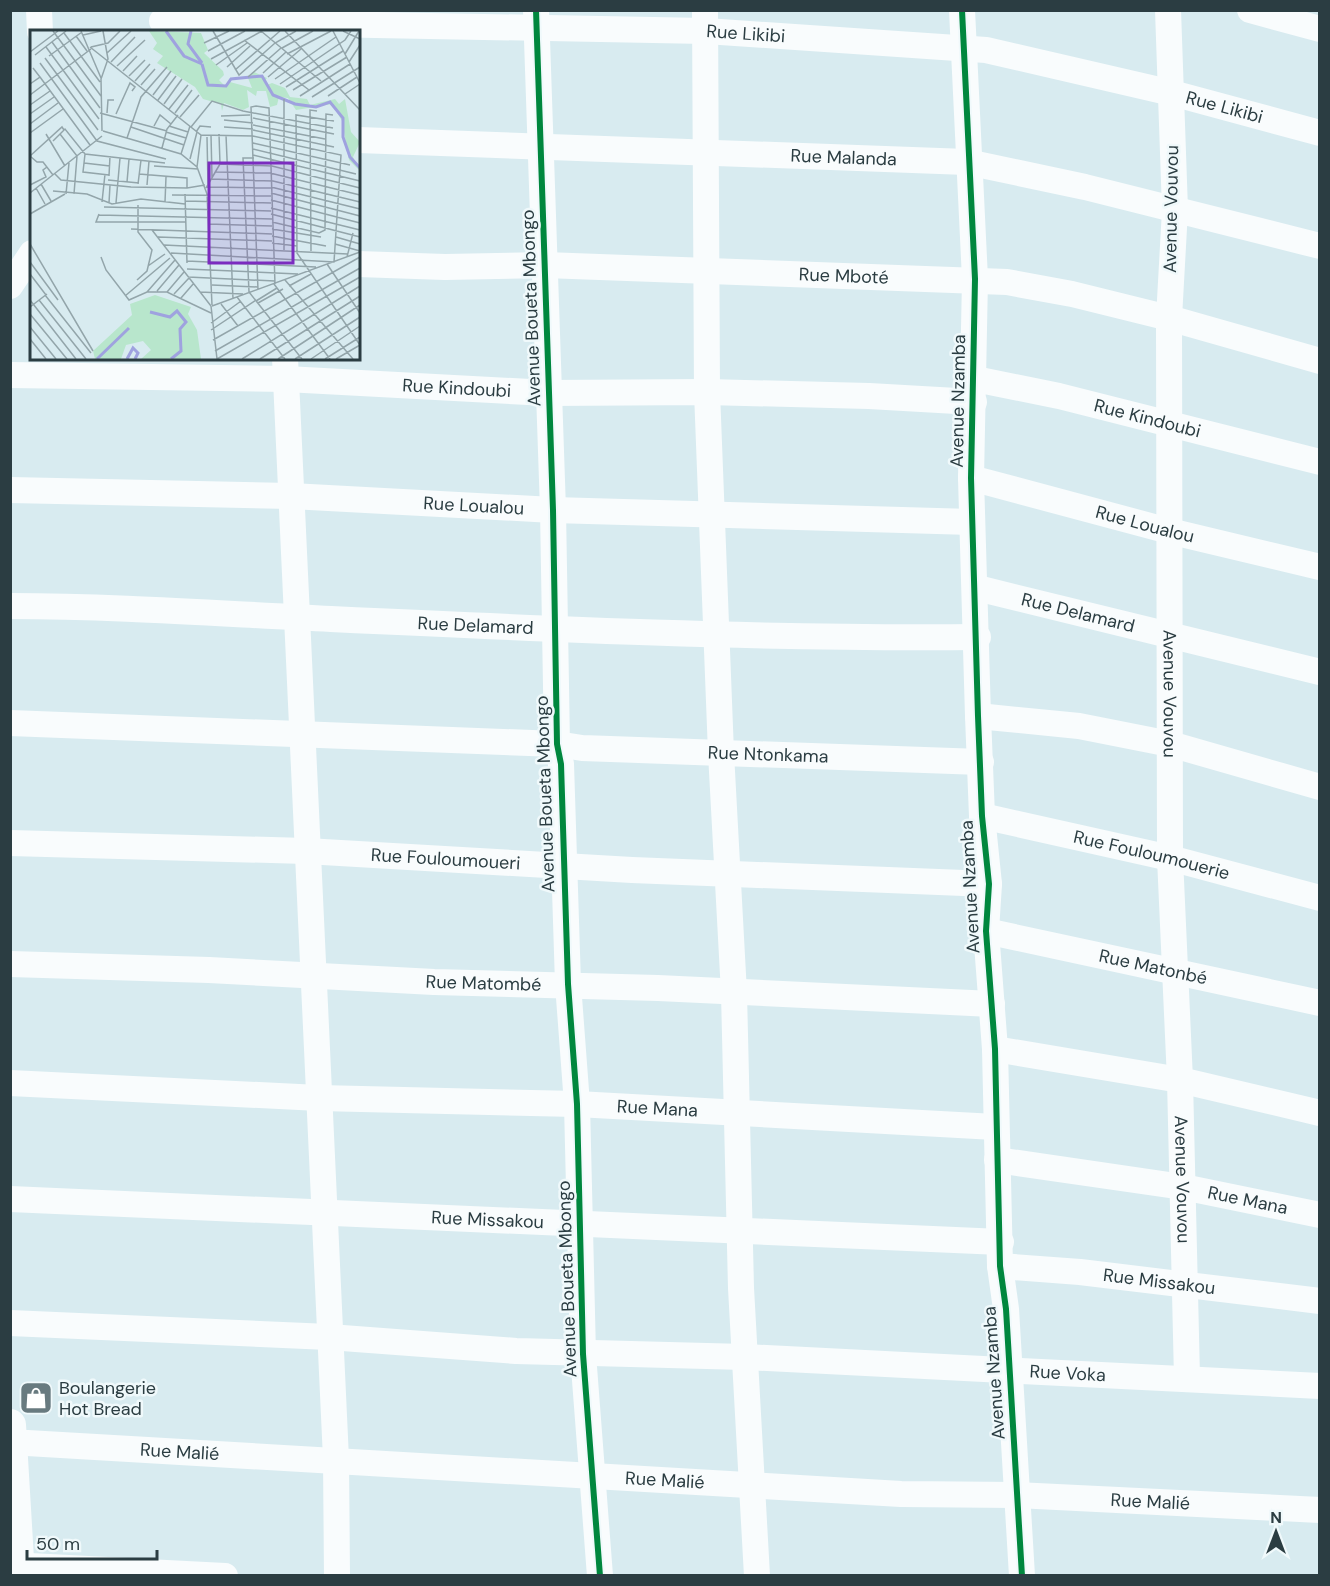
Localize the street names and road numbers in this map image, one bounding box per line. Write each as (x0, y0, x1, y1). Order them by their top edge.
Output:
street label: Rue Likibi (706, 19, 786, 48)
street label: Rue Likibi (1183, 85, 1266, 129)
street label: Rue Malanda (790, 144, 897, 171)
street label: Avenue Vouvou (1158, 145, 1184, 273)
street label: Avenue Boueta Mbongo (516, 209, 546, 407)
street label: Rue Mboté (798, 262, 889, 290)
street label: Avenue Nzamba (945, 334, 971, 468)
street label: Rue Kindoubi (402, 373, 512, 403)
street label: Rue Kindoubi (1092, 393, 1203, 443)
street label: Rue Loualou (423, 491, 525, 520)
street label: Rue Loualou (1093, 500, 1197, 549)
street label: Rue Delamard (1019, 587, 1137, 638)
street label: Rue Delamard (417, 611, 534, 640)
street label: Avenue Vouvou (1158, 630, 1182, 758)
street label: Avenue Boueta Mbongo (530, 695, 560, 893)
street label: Rue Ntonkama (707, 740, 829, 769)
street label: Avenue Nzamba (955, 820, 985, 954)
street label: Rue Fouloumouerie (1071, 825, 1232, 885)
street label: Rue Fouloumoueri (370, 843, 521, 875)
street label: Rue Matonbé (1097, 944, 1210, 990)
street label: Rue Matombé (425, 970, 542, 997)
street label: Rue Mana (616, 1094, 699, 1123)
street label: Avenue Vouvou (1169, 1115, 1196, 1244)
street label: Avenue Boueta Mbongo (552, 1180, 582, 1378)
street label: Rue Mana (1206, 1180, 1290, 1220)
street label: Rue Missakou (431, 1205, 544, 1234)
street label: Rue Missakou (1102, 1263, 1217, 1300)
street label: Avenue Nzamba (977, 1306, 1011, 1440)
street label: Rue Voka (1029, 1359, 1106, 1387)
street label: Rue Malié (139, 1438, 220, 1466)
street label: Rue Malié (624, 1466, 705, 1495)
street label: Rue Malié (1110, 1488, 1191, 1516)

